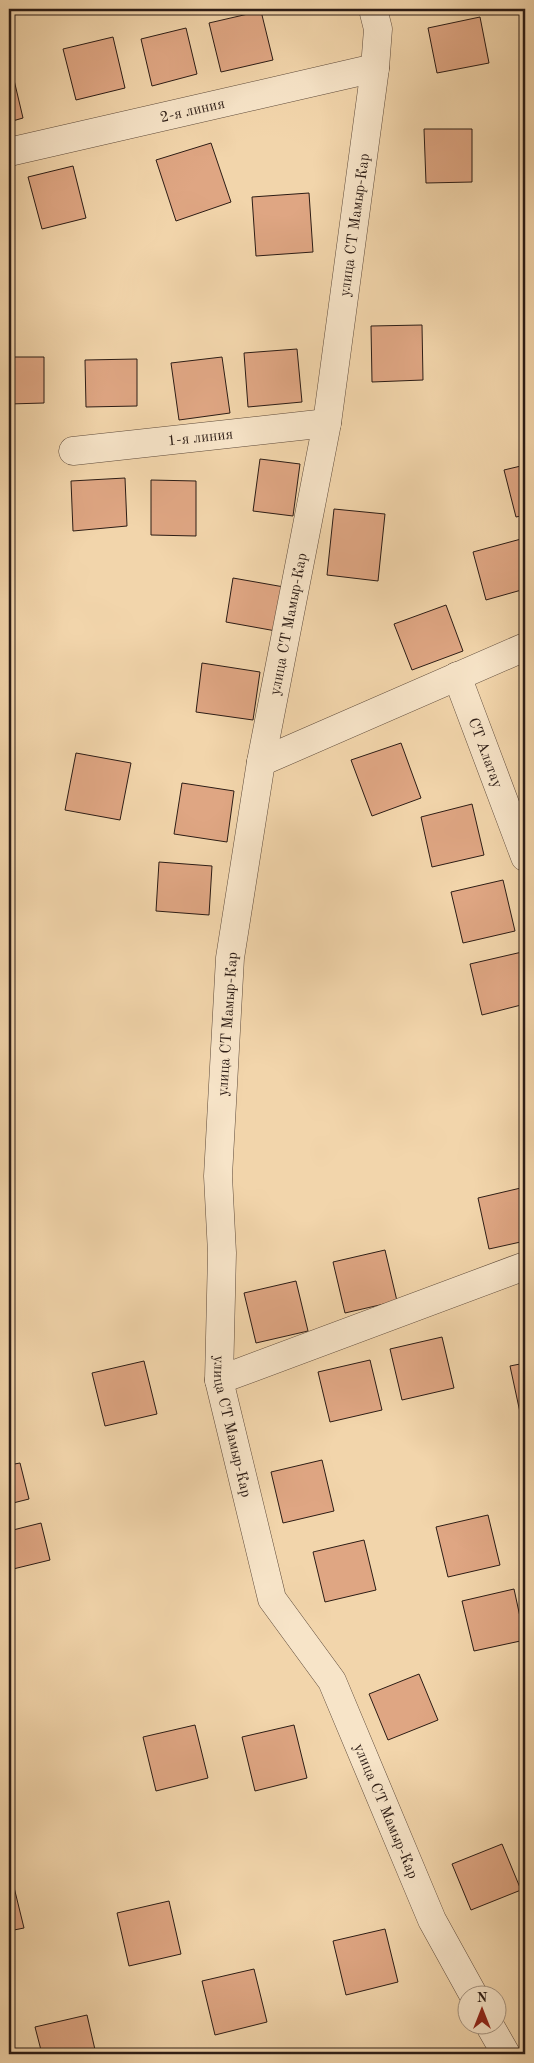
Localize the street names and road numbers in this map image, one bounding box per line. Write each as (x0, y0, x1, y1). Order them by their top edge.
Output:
street label: 2-я линия (159, 97, 227, 126)
street label: улица СТ Мамыр-Кар (338, 152, 373, 298)
street label: 1-я линия (167, 427, 234, 450)
street label: улица СТ Мамыр-Кар (268, 552, 311, 697)
street label: СТ Алатау (464, 716, 504, 791)
street label: улица СТ Мамыр-Кар (216, 951, 241, 1097)
street label: улица СТ Мамыр-Кар (210, 1355, 253, 1499)
street label: улица СТ Мамыр-Кар (350, 1742, 420, 1881)

